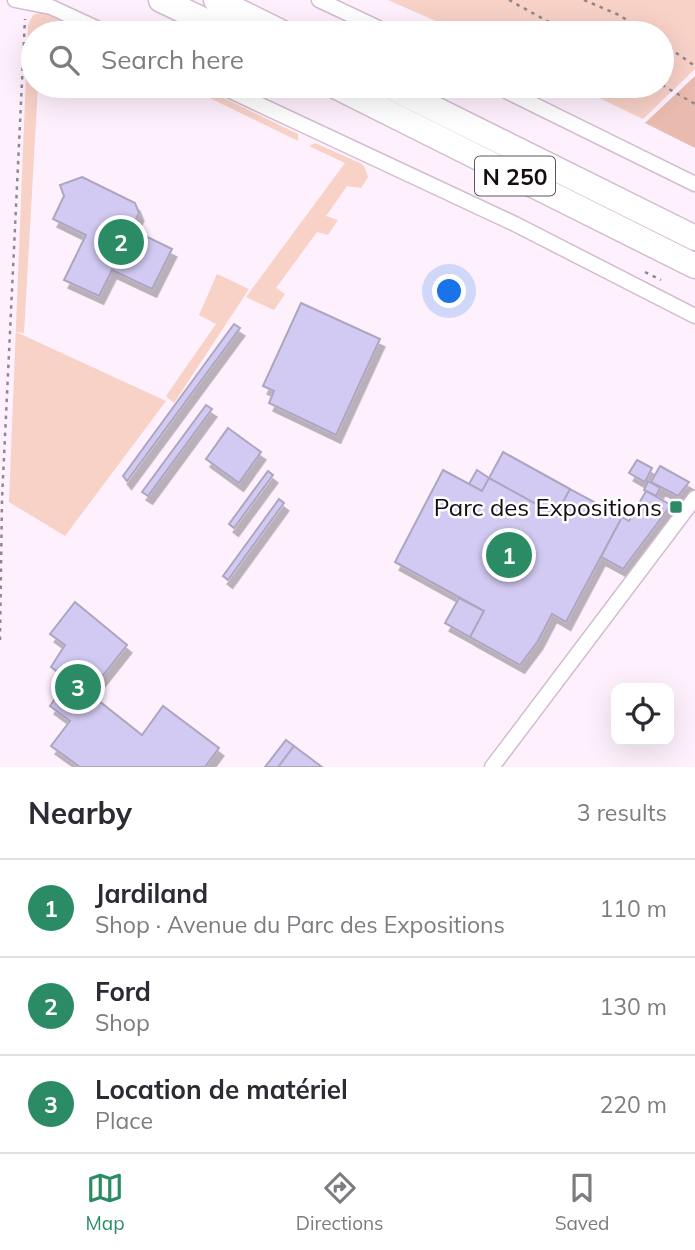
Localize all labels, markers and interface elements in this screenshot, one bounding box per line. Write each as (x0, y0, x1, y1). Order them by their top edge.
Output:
search box (21, 21, 674, 98)
icon: search (45, 41, 83, 79)
text: Search here (101, 43, 244, 76)
road number: N 250 (475, 156, 555, 196)
pin: 2 (98, 216, 144, 268)
your location (432, 274, 466, 308)
place label: Parc des Expositions (434, 492, 662, 522)
marker: Parc des Expositions (668, 499, 684, 515)
pin: 1 (486, 529, 532, 581)
pin: 3 (55, 661, 101, 713)
map controls (611, 683, 674, 746)
button: locate (611, 683, 674, 746)
text: Nearby (28, 794, 132, 832)
text: 3 results (577, 798, 667, 827)
text: Jardiland (95, 877, 208, 910)
text: 1 (44, 894, 58, 923)
text: 110 m (599, 894, 667, 923)
text: Shop · Avenue du Parc des Expositions (95, 910, 505, 939)
text: Ford (95, 975, 151, 1008)
text: 2 (44, 992, 58, 1021)
text: 130 m (599, 992, 667, 1021)
text: Shop (95, 1008, 150, 1037)
text: Location de matériel (95, 1073, 348, 1106)
text: 3 (44, 1090, 58, 1119)
text: 220 m (599, 1090, 667, 1119)
text: Place (95, 1106, 153, 1135)
tab: Map (86, 1169, 125, 1235)
tab: Directions (296, 1169, 384, 1235)
tab: Saved (555, 1169, 609, 1235)

